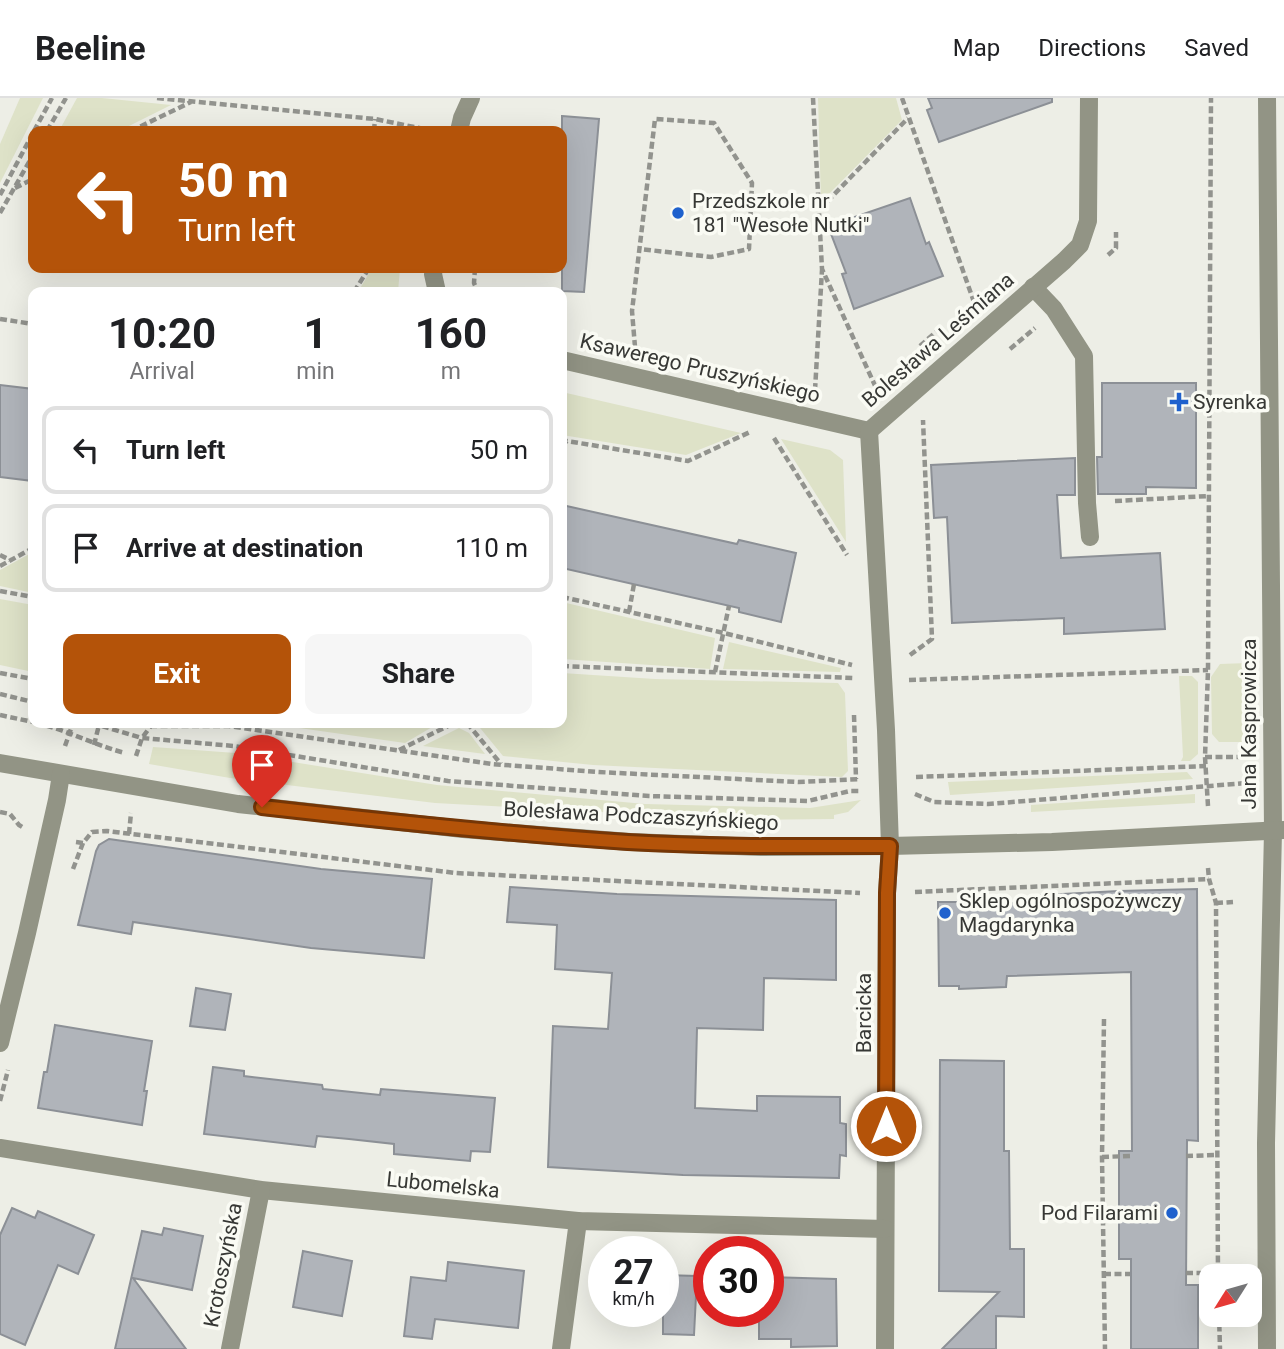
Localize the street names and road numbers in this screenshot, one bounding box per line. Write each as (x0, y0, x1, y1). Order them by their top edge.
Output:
street label: Bolesława Leśmiana (857, 268, 1019, 412)
street label: Ksawerego Pruszyńskiego (578, 329, 822, 407)
street label: Jana Kasprowicza (1237, 638, 1261, 810)
street label: Bolesława Podczaszyńskiego (503, 797, 779, 835)
street label: Barcicka (852, 973, 876, 1053)
street label: Lubomelska (385, 1167, 501, 1203)
street label: Krotoszyńska (199, 1201, 247, 1329)

